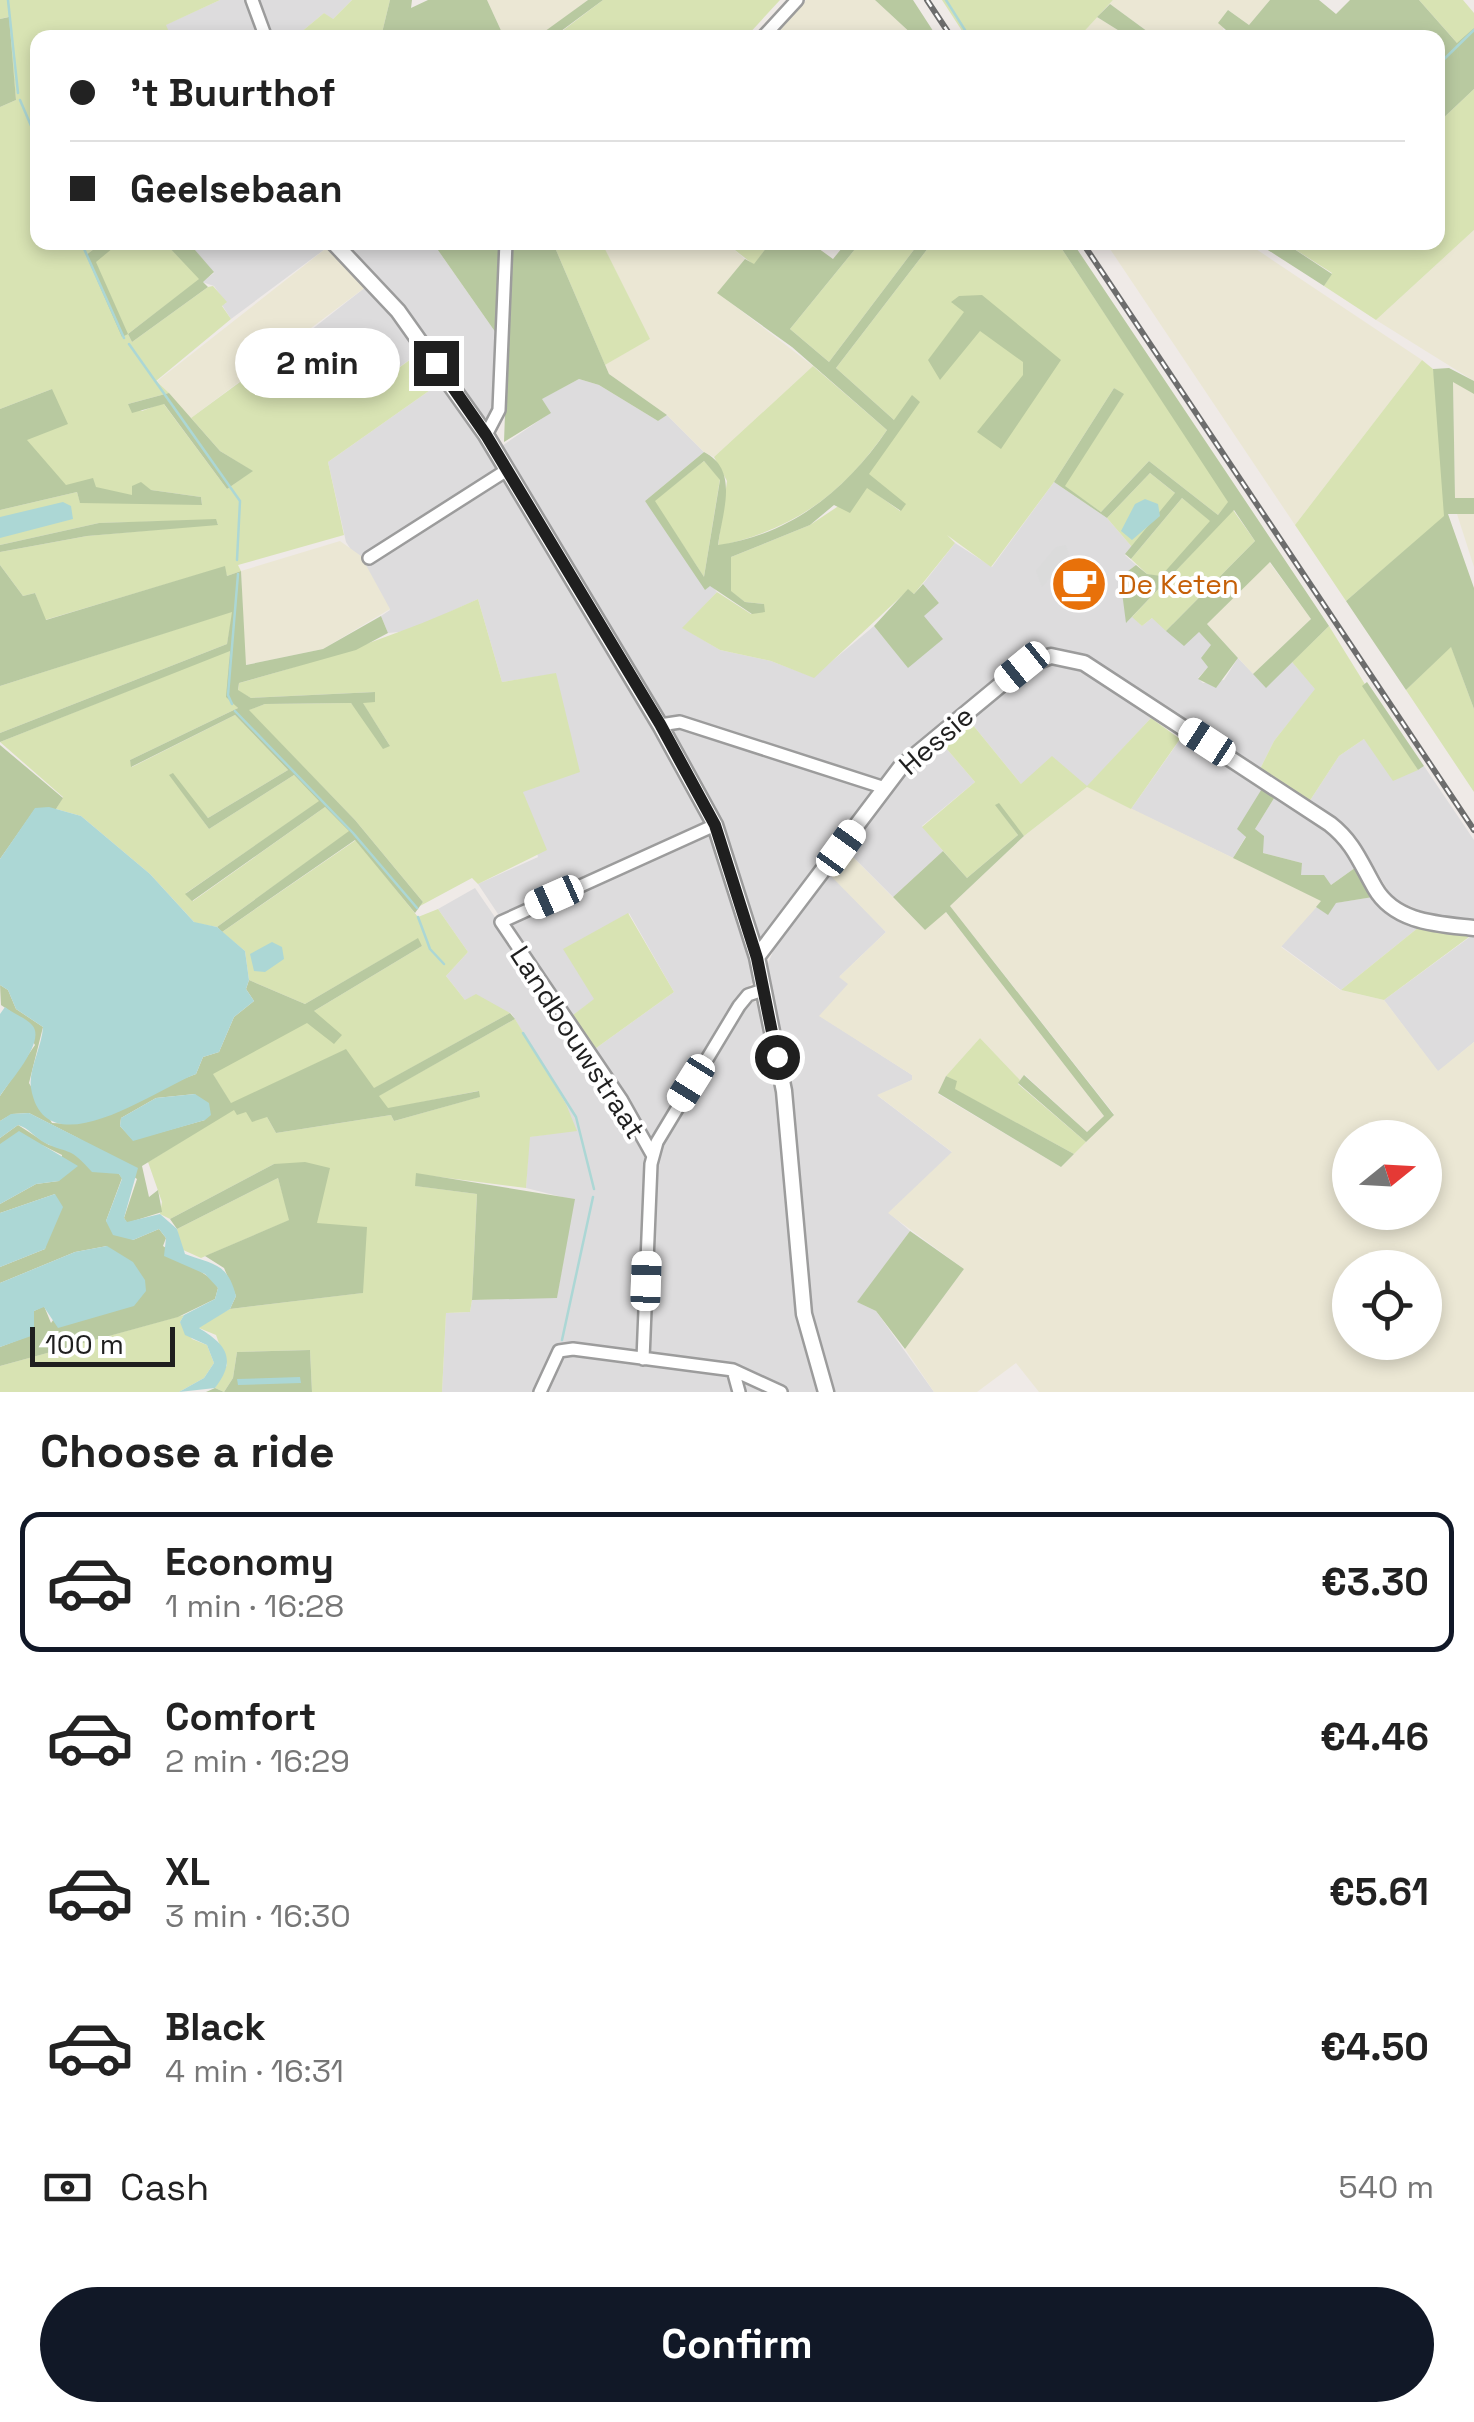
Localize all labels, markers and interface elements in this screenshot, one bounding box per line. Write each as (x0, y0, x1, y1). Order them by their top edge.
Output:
text: 't Buurthof (130, 69, 336, 117)
text: Geelsebaan (130, 165, 343, 213)
callout: 2 min (236, 328, 401, 398)
route end (414, 341, 459, 386)
text: 2 min (276, 343, 359, 383)
cafe icon: De Keten (1049, 554, 1109, 614)
place label: De Keten (1118, 566, 1239, 602)
car (989, 636, 1055, 698)
street label: Hessie (891, 698, 981, 782)
car (1174, 713, 1240, 771)
car (811, 815, 871, 881)
car (520, 871, 588, 923)
street label: Landbouwstraat (502, 939, 654, 1145)
route start (755, 1035, 800, 1080)
car (662, 1050, 720, 1116)
north arrow (1332, 1120, 1442, 1230)
map controls (1332, 1120, 1442, 1360)
car (630, 1250, 662, 1312)
button: locate (1332, 1250, 1442, 1360)
scale bar (30, 1322, 175, 1366)
text: 100 m (45, 1326, 124, 1362)
text: Choose a ride (40, 1423, 335, 1480)
icon: car (45, 1537, 135, 1627)
text: Economy (165, 1538, 334, 1586)
text: €3.30 (1321, 1558, 1429, 1606)
text: 1 min · 16:28 (165, 1586, 344, 1626)
icon: car (45, 1692, 135, 1782)
text: Comfort (165, 1693, 316, 1741)
text: €4.46 (1320, 1713, 1429, 1761)
text: 2 min · 16:29 (165, 1741, 350, 1781)
icon: car (45, 1847, 135, 1937)
text: XL (165, 1848, 210, 1896)
text: €5.61 (1329, 1868, 1429, 1916)
text: 3 min · 16:30 (165, 1896, 351, 1936)
icon: car (45, 2002, 135, 2092)
text: Black (165, 2003, 266, 2051)
text: €4.50 (1320, 2023, 1429, 2071)
text: 4 min · 16:31 (165, 2051, 344, 2091)
icon: cash (40, 2160, 95, 2215)
text: Cash (120, 2163, 209, 2211)
text: 540 m (1339, 2167, 1434, 2207)
button: Confirm (40, 2287, 1434, 2402)

